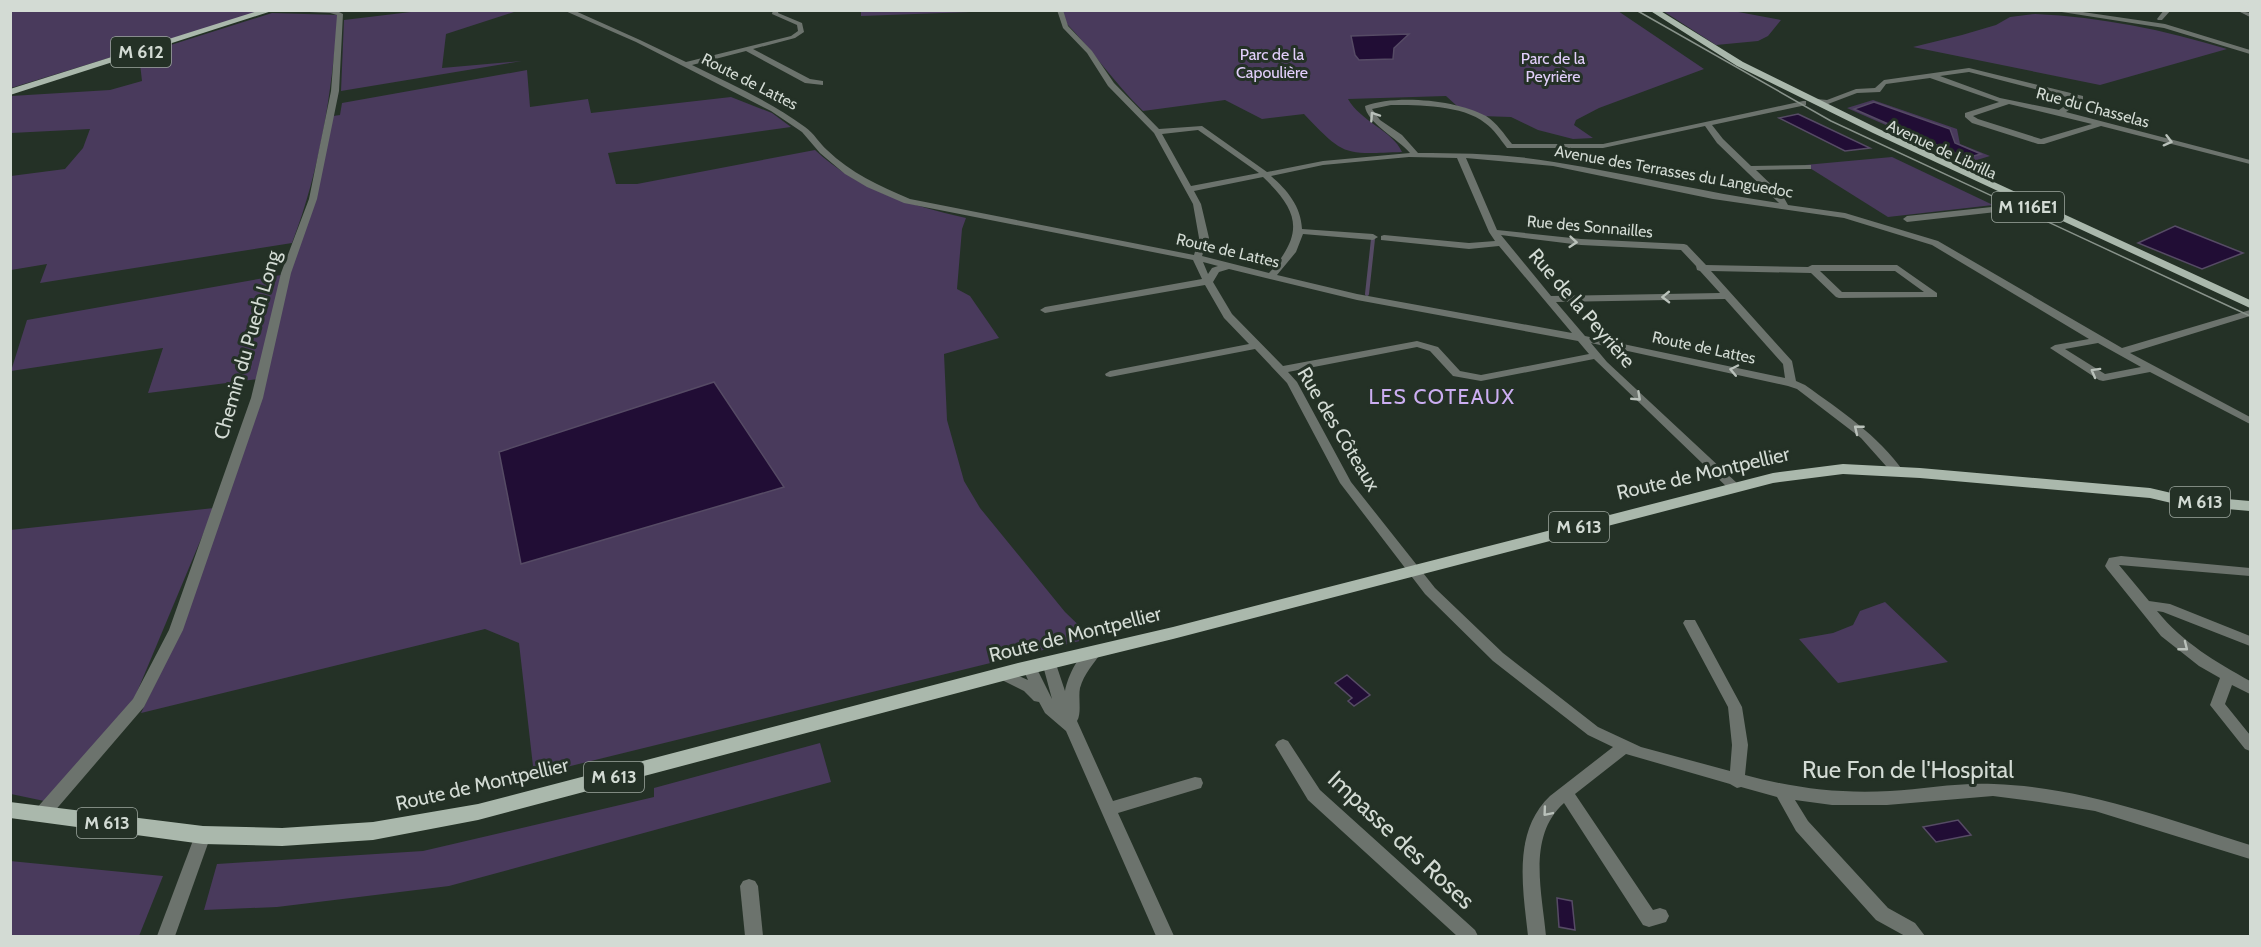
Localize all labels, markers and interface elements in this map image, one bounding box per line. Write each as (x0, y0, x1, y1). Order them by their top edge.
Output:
road number: M 612 (111, 37, 171, 67)
park label: Parc de la Capoulière (1236, 45, 1308, 82)
street label: Route de Lattes (699, 49, 801, 114)
park label: Parc de la Peyrière (1521, 49, 1586, 86)
street label: Rue du Chasselas (2034, 83, 2152, 132)
one-way arrow (1370, 112, 1381, 123)
street label: Avenue de Librilla (1884, 116, 2000, 183)
one-way arrow (2163, 133, 2173, 146)
street label: Avenue des Terrasses du Languedoc (1553, 141, 1794, 202)
road number: M 116E1 (1992, 192, 2064, 222)
street label: Rue des Sonnailles (1526, 212, 1654, 241)
street label: Route de Lattes (1174, 229, 1282, 272)
one-way arrow (1568, 235, 1578, 248)
street label: Rue de la Peyrière (1524, 243, 1640, 373)
street label: Chemin du Puech Long (209, 247, 286, 442)
one-way arrow (1662, 291, 1671, 303)
street label: Route de Lattes (1650, 327, 1758, 368)
street label: Rue des Côteaux (1293, 363, 1386, 496)
one-way arrow (1729, 364, 1739, 377)
one-way arrow (2091, 368, 2101, 379)
district label: LES COTEAUX (1368, 384, 1516, 409)
one-way arrow (1629, 389, 1640, 400)
one-way arrow (1854, 426, 1865, 437)
street label: Route de Montpellier (1614, 441, 1792, 505)
road number: M 613 (2170, 487, 2230, 517)
road number: M 613 (1549, 512, 1609, 542)
street label: Route de Montpellier (986, 601, 1164, 667)
one-way arrow (2177, 639, 2188, 650)
street label: Route de Montpellier (393, 752, 571, 816)
street label: Rue Fon de l'Hospital (1802, 755, 2014, 784)
road number: M 613 (584, 762, 644, 792)
street label: Impasse des Roses (1322, 764, 1481, 915)
one-way arrow (1543, 805, 1554, 816)
road number: M 613 (77, 808, 137, 838)

